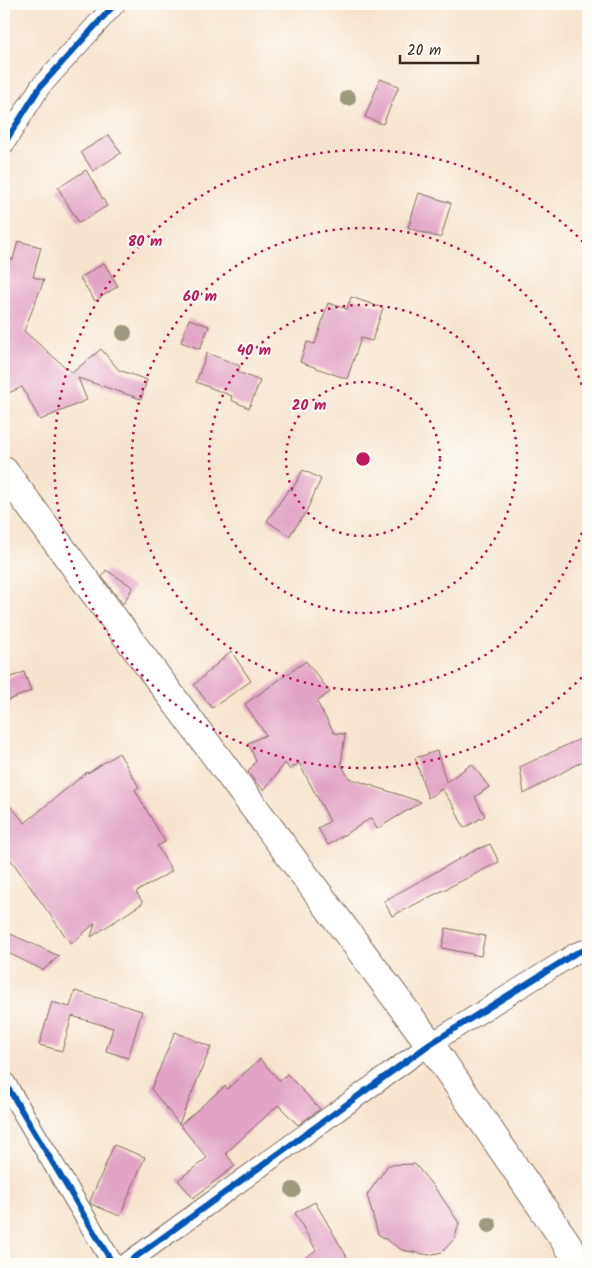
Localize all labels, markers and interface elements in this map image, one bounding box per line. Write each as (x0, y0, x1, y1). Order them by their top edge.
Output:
scale bar (400, 32, 477, 64)
text: 20 m (407, 39, 441, 63)
text: 80 m (128, 230, 162, 254)
text: 60 m (183, 285, 217, 309)
text: 40 m (237, 339, 271, 363)
text: 20 m (292, 394, 326, 418)
centre of rings (354, 450, 372, 468)

